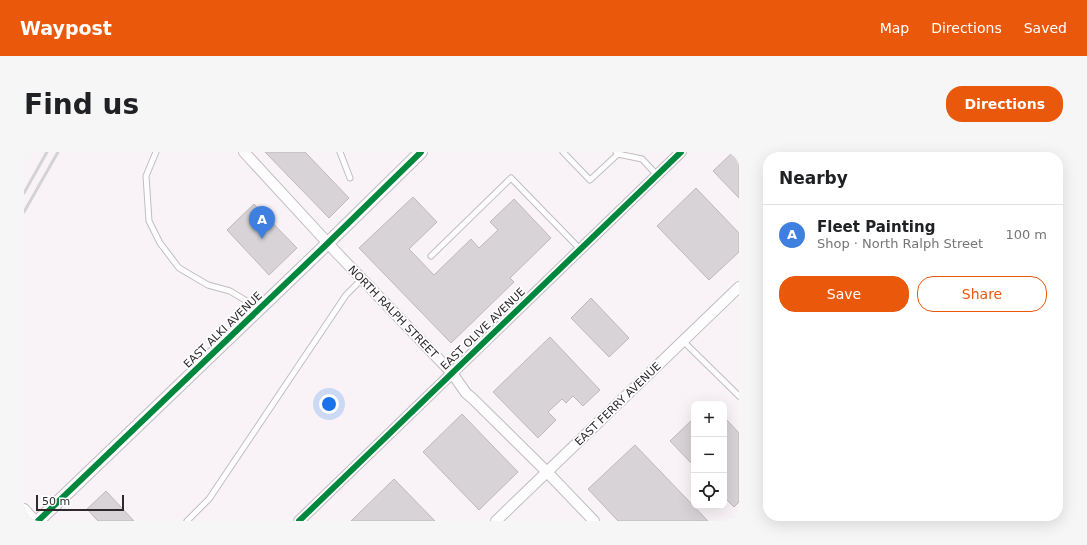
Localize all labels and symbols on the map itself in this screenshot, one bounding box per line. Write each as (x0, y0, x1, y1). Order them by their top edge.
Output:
pin: A (249, 206, 275, 239)
street label: NORTH RALPH STREET (345, 263, 441, 361)
street label: EAST OLIVE AVENUE (438, 285, 528, 373)
street label: EAST ALKI AVENUE (181, 289, 265, 371)
street label: EAST FERRY AVENUE (572, 360, 664, 448)
your location (319, 394, 339, 414)
scale bar (36, 493, 124, 512)

